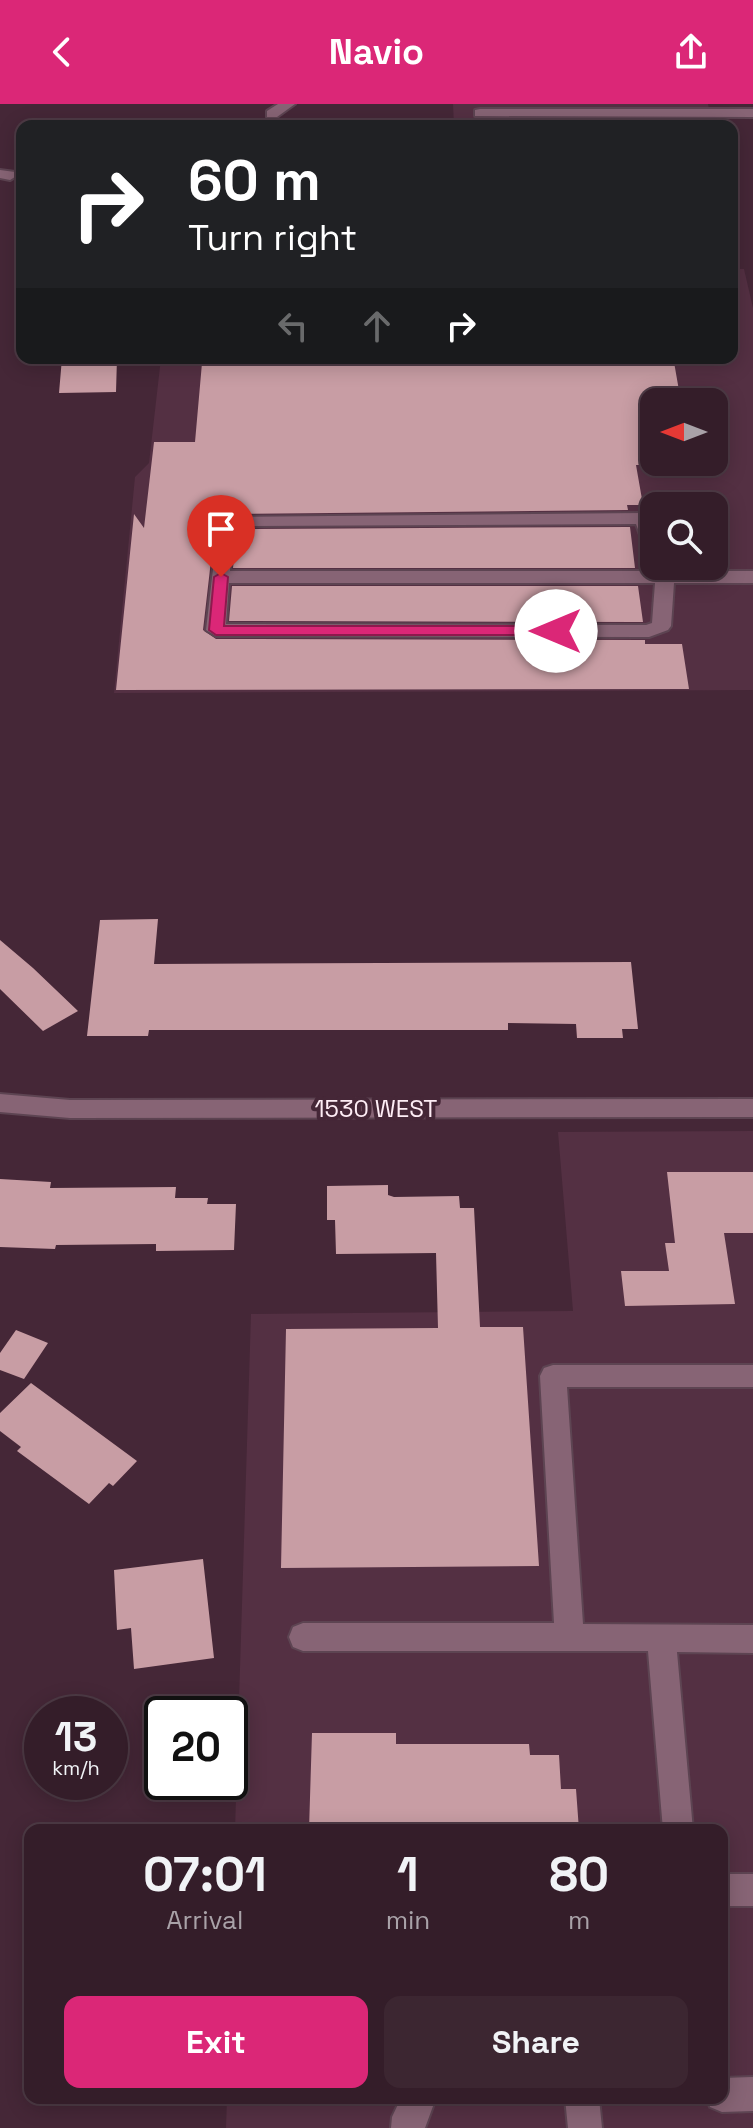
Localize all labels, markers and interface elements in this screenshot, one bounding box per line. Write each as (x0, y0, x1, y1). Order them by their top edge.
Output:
text: Navio (329, 29, 424, 75)
icon: back (40, 30, 84, 74)
icon: share (669, 30, 713, 74)
text: 60 m (188, 145, 321, 216)
icon: right (56, 152, 160, 256)
text: Turn right (188, 215, 357, 261)
icon: left (271, 304, 315, 348)
icon: ahead (355, 304, 399, 348)
icon: right (439, 304, 483, 348)
north arrow (640, 388, 728, 476)
map controls (640, 388, 728, 580)
button: search (640, 492, 728, 580)
pin (187, 495, 255, 577)
icon: arrive (199, 507, 243, 551)
position arrow (514, 589, 598, 673)
street label: 1530 WEST (315, 1093, 437, 1124)
speed limit sign: 20 (144, 1696, 248, 1800)
text: 13 (55, 1712, 97, 1763)
text: km/h (52, 1755, 100, 1781)
text: 07:01 (143, 1844, 267, 1905)
text: 1 (397, 1844, 419, 1905)
text: 80 (549, 1844, 609, 1905)
text: Arrival (166, 1903, 243, 1937)
text: min (386, 1903, 430, 1937)
text: m (568, 1903, 590, 1937)
button: Exit (64, 1996, 368, 2088)
button: Share (384, 1996, 688, 2088)

